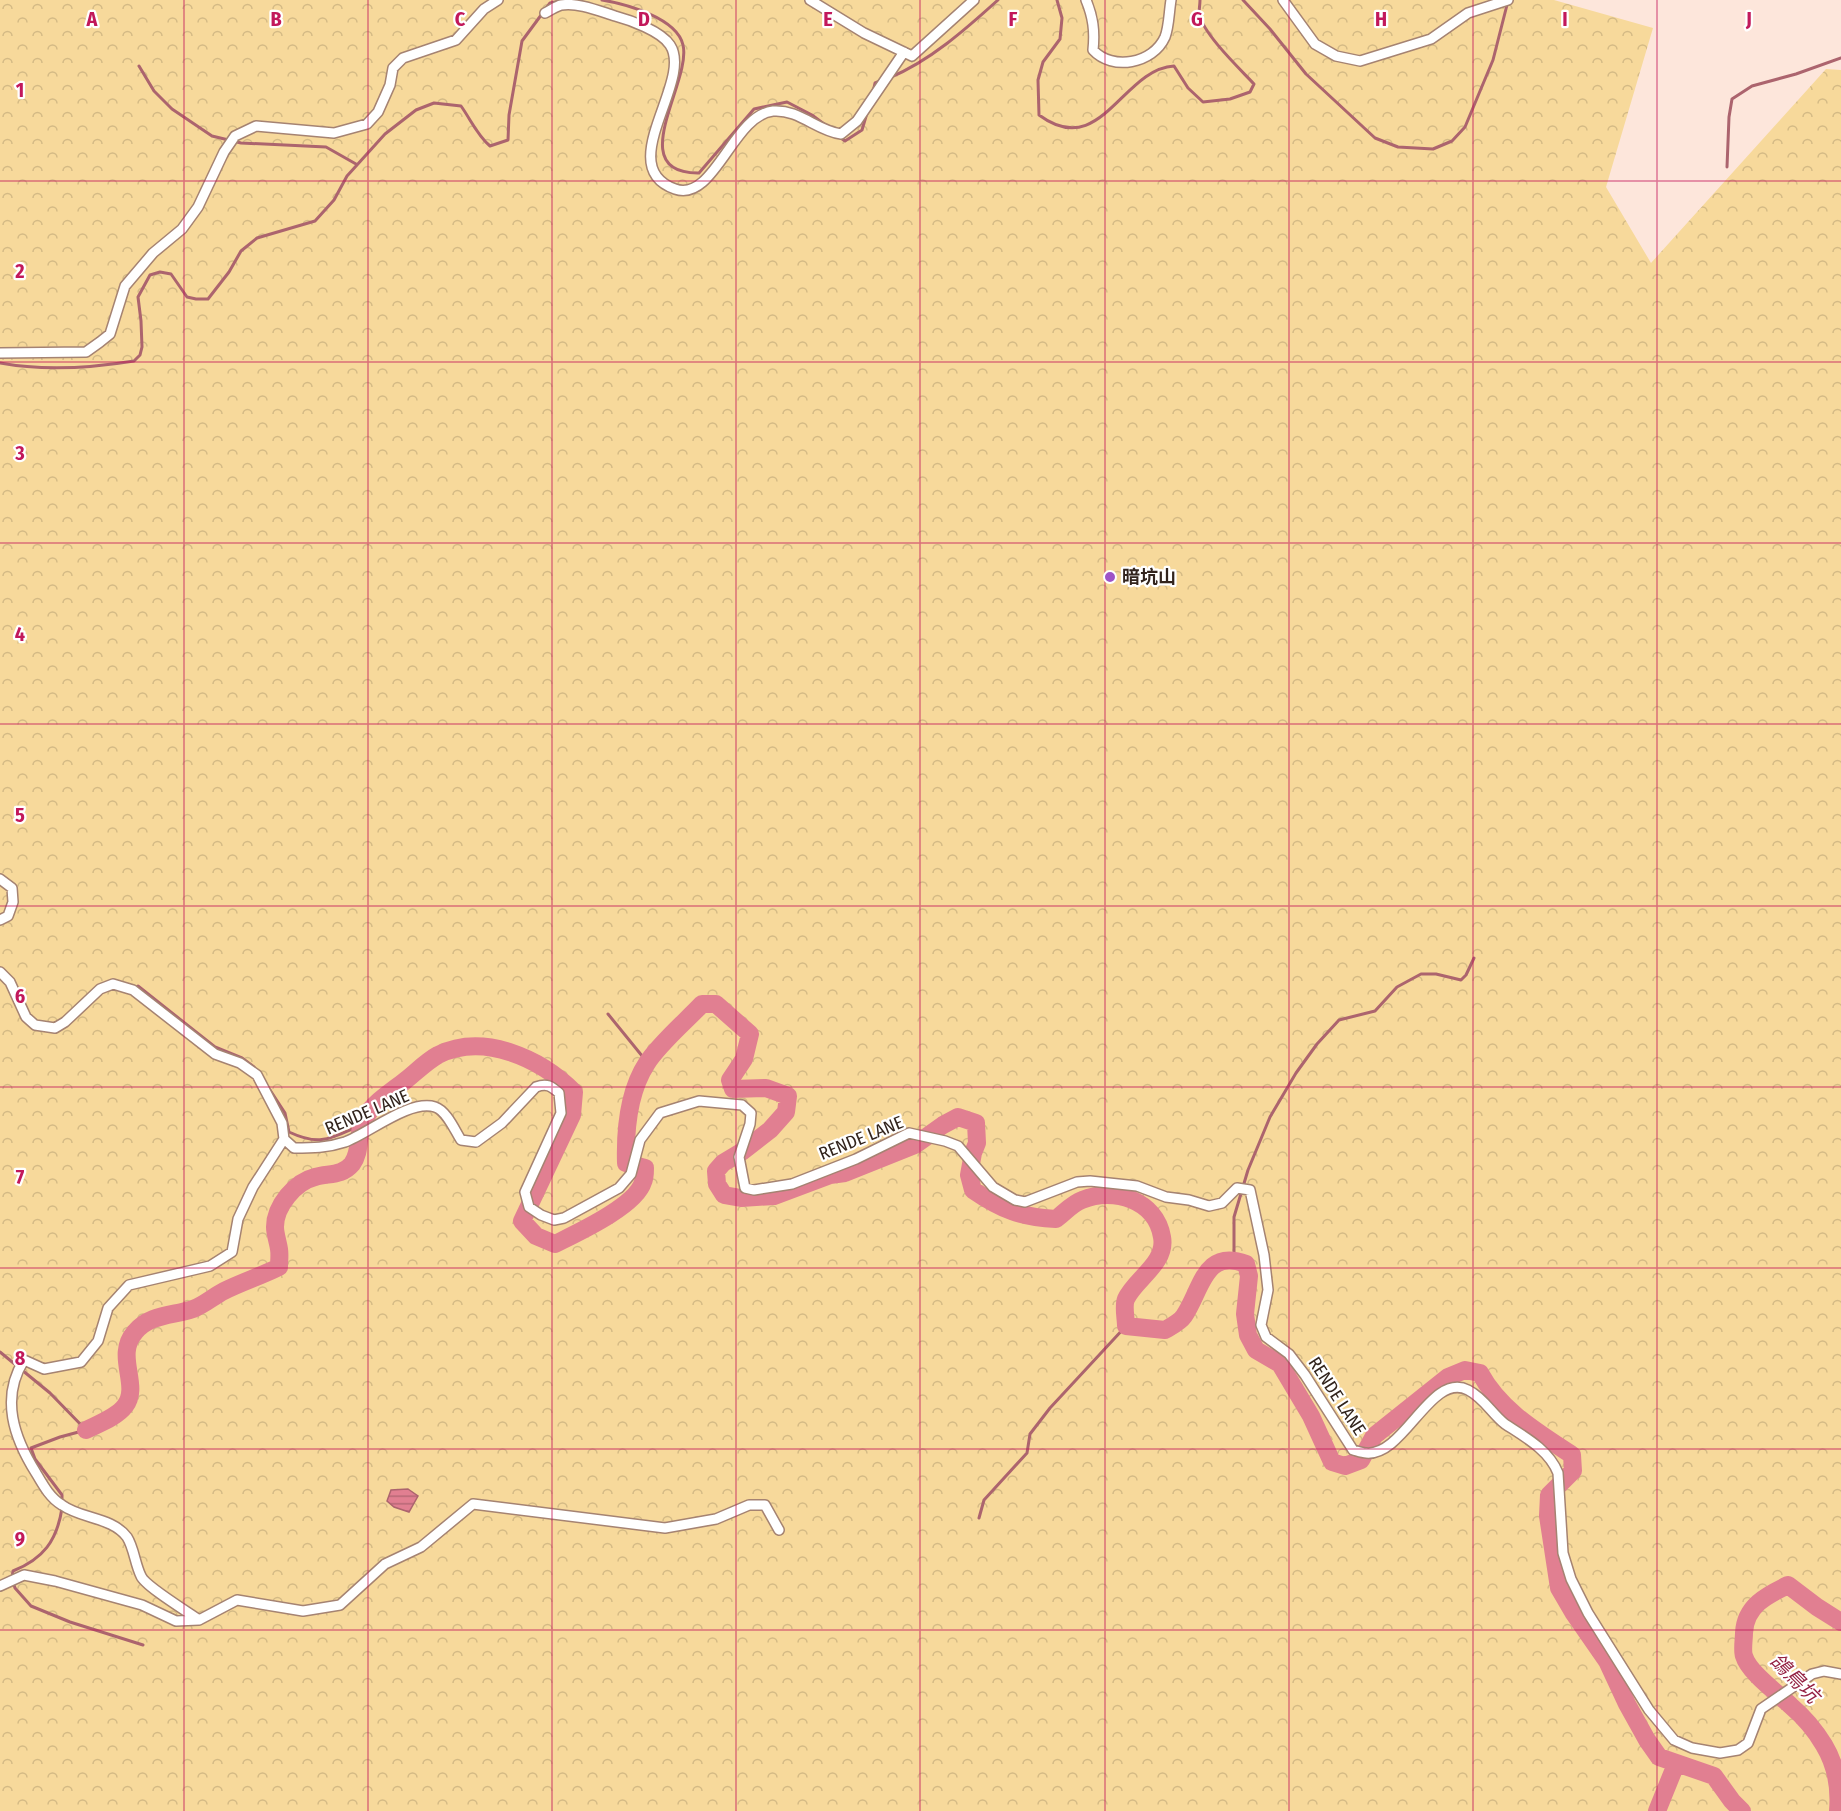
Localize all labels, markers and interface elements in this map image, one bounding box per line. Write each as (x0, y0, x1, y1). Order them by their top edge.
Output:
text: A (86, 7, 99, 31)
text: B (270, 7, 282, 31)
text: C (455, 7, 466, 31)
text: D (638, 7, 650, 31)
text: E (823, 7, 833, 31)
text: F (1009, 7, 1018, 31)
text: G (1191, 7, 1203, 31)
text: H (1375, 7, 1387, 31)
text: I (1562, 7, 1568, 31)
text: J (1745, 7, 1752, 31)
text: 1 (16, 78, 24, 102)
text: 2 (14, 259, 25, 283)
text: 3 (14, 441, 25, 465)
place label: 暗坑山 (1122, 566, 1176, 588)
marker: 暗坑山 (1103, 570, 1117, 584)
text: 4 (15, 622, 25, 646)
text: 5 (15, 803, 25, 827)
text: 6 (15, 984, 25, 1008)
street label: RENDE LANE (322, 1084, 412, 1140)
street label: RENDE LANE (816, 1111, 906, 1165)
text: 7 (16, 1165, 25, 1189)
text: 8 (15, 1346, 26, 1370)
street label: RENDE LANE (1304, 1353, 1370, 1439)
text: 9 (15, 1527, 25, 1551)
water label: 鴿鳥坑 (1765, 1648, 1827, 1710)

